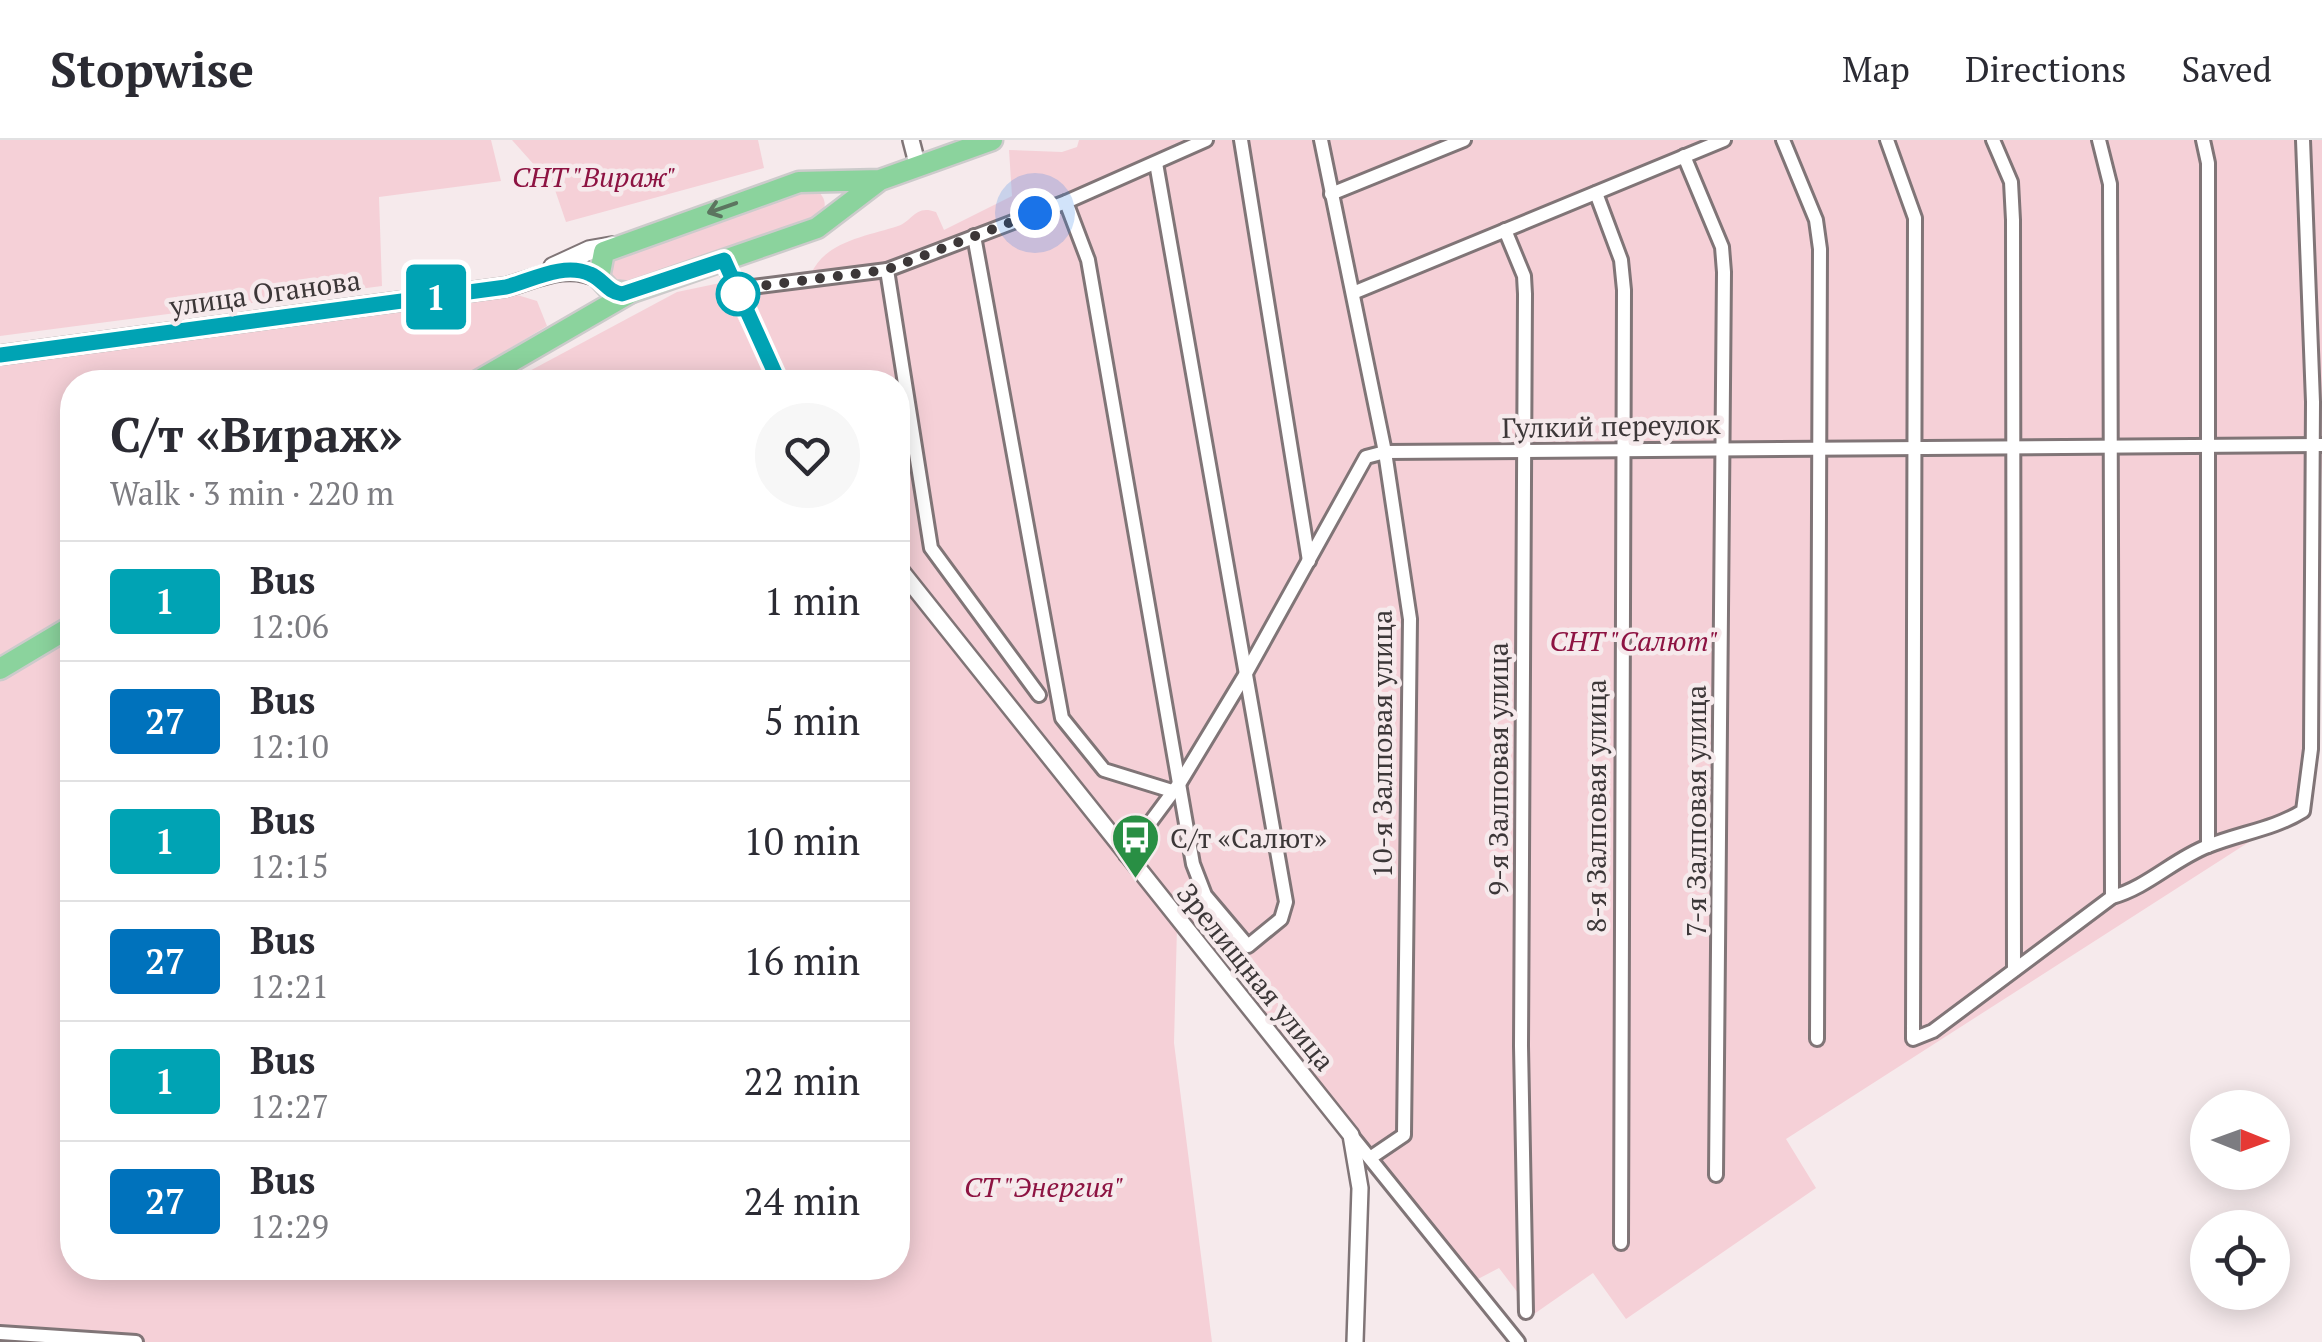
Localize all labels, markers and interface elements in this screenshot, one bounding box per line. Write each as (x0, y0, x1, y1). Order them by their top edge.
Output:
text: Stopwise (50, 37, 254, 101)
text: Map (1842, 46, 1910, 92)
text: Directions (1965, 46, 2126, 92)
text: Saved (2181, 46, 2272, 92)
park label: СНТ "Вираж" (512, 158, 676, 195)
your location (1010, 188, 1060, 238)
one-way arrow (708, 200, 739, 218)
street label: улица Оганова (166, 261, 363, 324)
line badge: 1 (404, 264, 468, 330)
unlabelled marker (717, 273, 759, 315)
text: 1 (426, 274, 446, 320)
text: С/т «Вираж» (110, 402, 402, 466)
button: heart (755, 403, 860, 508)
street label: Гулкий переулок (1501, 405, 1722, 446)
text: Walk · 3 min · 220 m (110, 472, 394, 514)
text: Bus (250, 555, 315, 605)
text: 1 min (764, 576, 860, 626)
text: 1 (155, 578, 175, 624)
text: 12:06 (250, 605, 329, 647)
street label: 10-я Залповая улица (1363, 610, 1400, 878)
park label: СНТ "Салют" (1550, 622, 1718, 659)
street label: 9-я Залповая улица (1479, 642, 1516, 896)
text: Bus (250, 675, 315, 725)
street label: 8-я Залповая улица (1577, 679, 1614, 933)
street label: 7-я Залповая улица (1677, 685, 1714, 937)
text: 5 min (764, 696, 860, 746)
text: 27 (145, 698, 185, 744)
text: 12:10 (250, 725, 329, 767)
text: Bus (250, 795, 315, 845)
bus stop icon: С/т «Салют» (1109, 812, 1161, 880)
text: 10 min (743, 816, 860, 866)
text: 1 (155, 818, 175, 864)
place label: С/т «Салют» (1170, 819, 1327, 856)
text: 12:15 (250, 845, 329, 887)
street label: Зрелищная улица (1169, 875, 1343, 1078)
text: Bus (250, 915, 315, 965)
text: 16 min (743, 936, 860, 986)
text: 27 (145, 938, 185, 984)
text: 12:21 (250, 965, 329, 1007)
text: Bus (250, 1035, 315, 1085)
text: 22 min (743, 1056, 860, 1106)
text: 1 (155, 1058, 175, 1104)
text: 12:27 (250, 1085, 329, 1127)
north arrow (2190, 1090, 2290, 1190)
map controls (2190, 1090, 2290, 1310)
text: Bus (250, 1155, 315, 1205)
park label: СТ "Энергия" (964, 1168, 1124, 1205)
text: 24 min (743, 1176, 860, 1226)
text: 27 (145, 1178, 185, 1224)
text: 12:29 (250, 1205, 329, 1247)
button: locate (2190, 1210, 2290, 1310)

